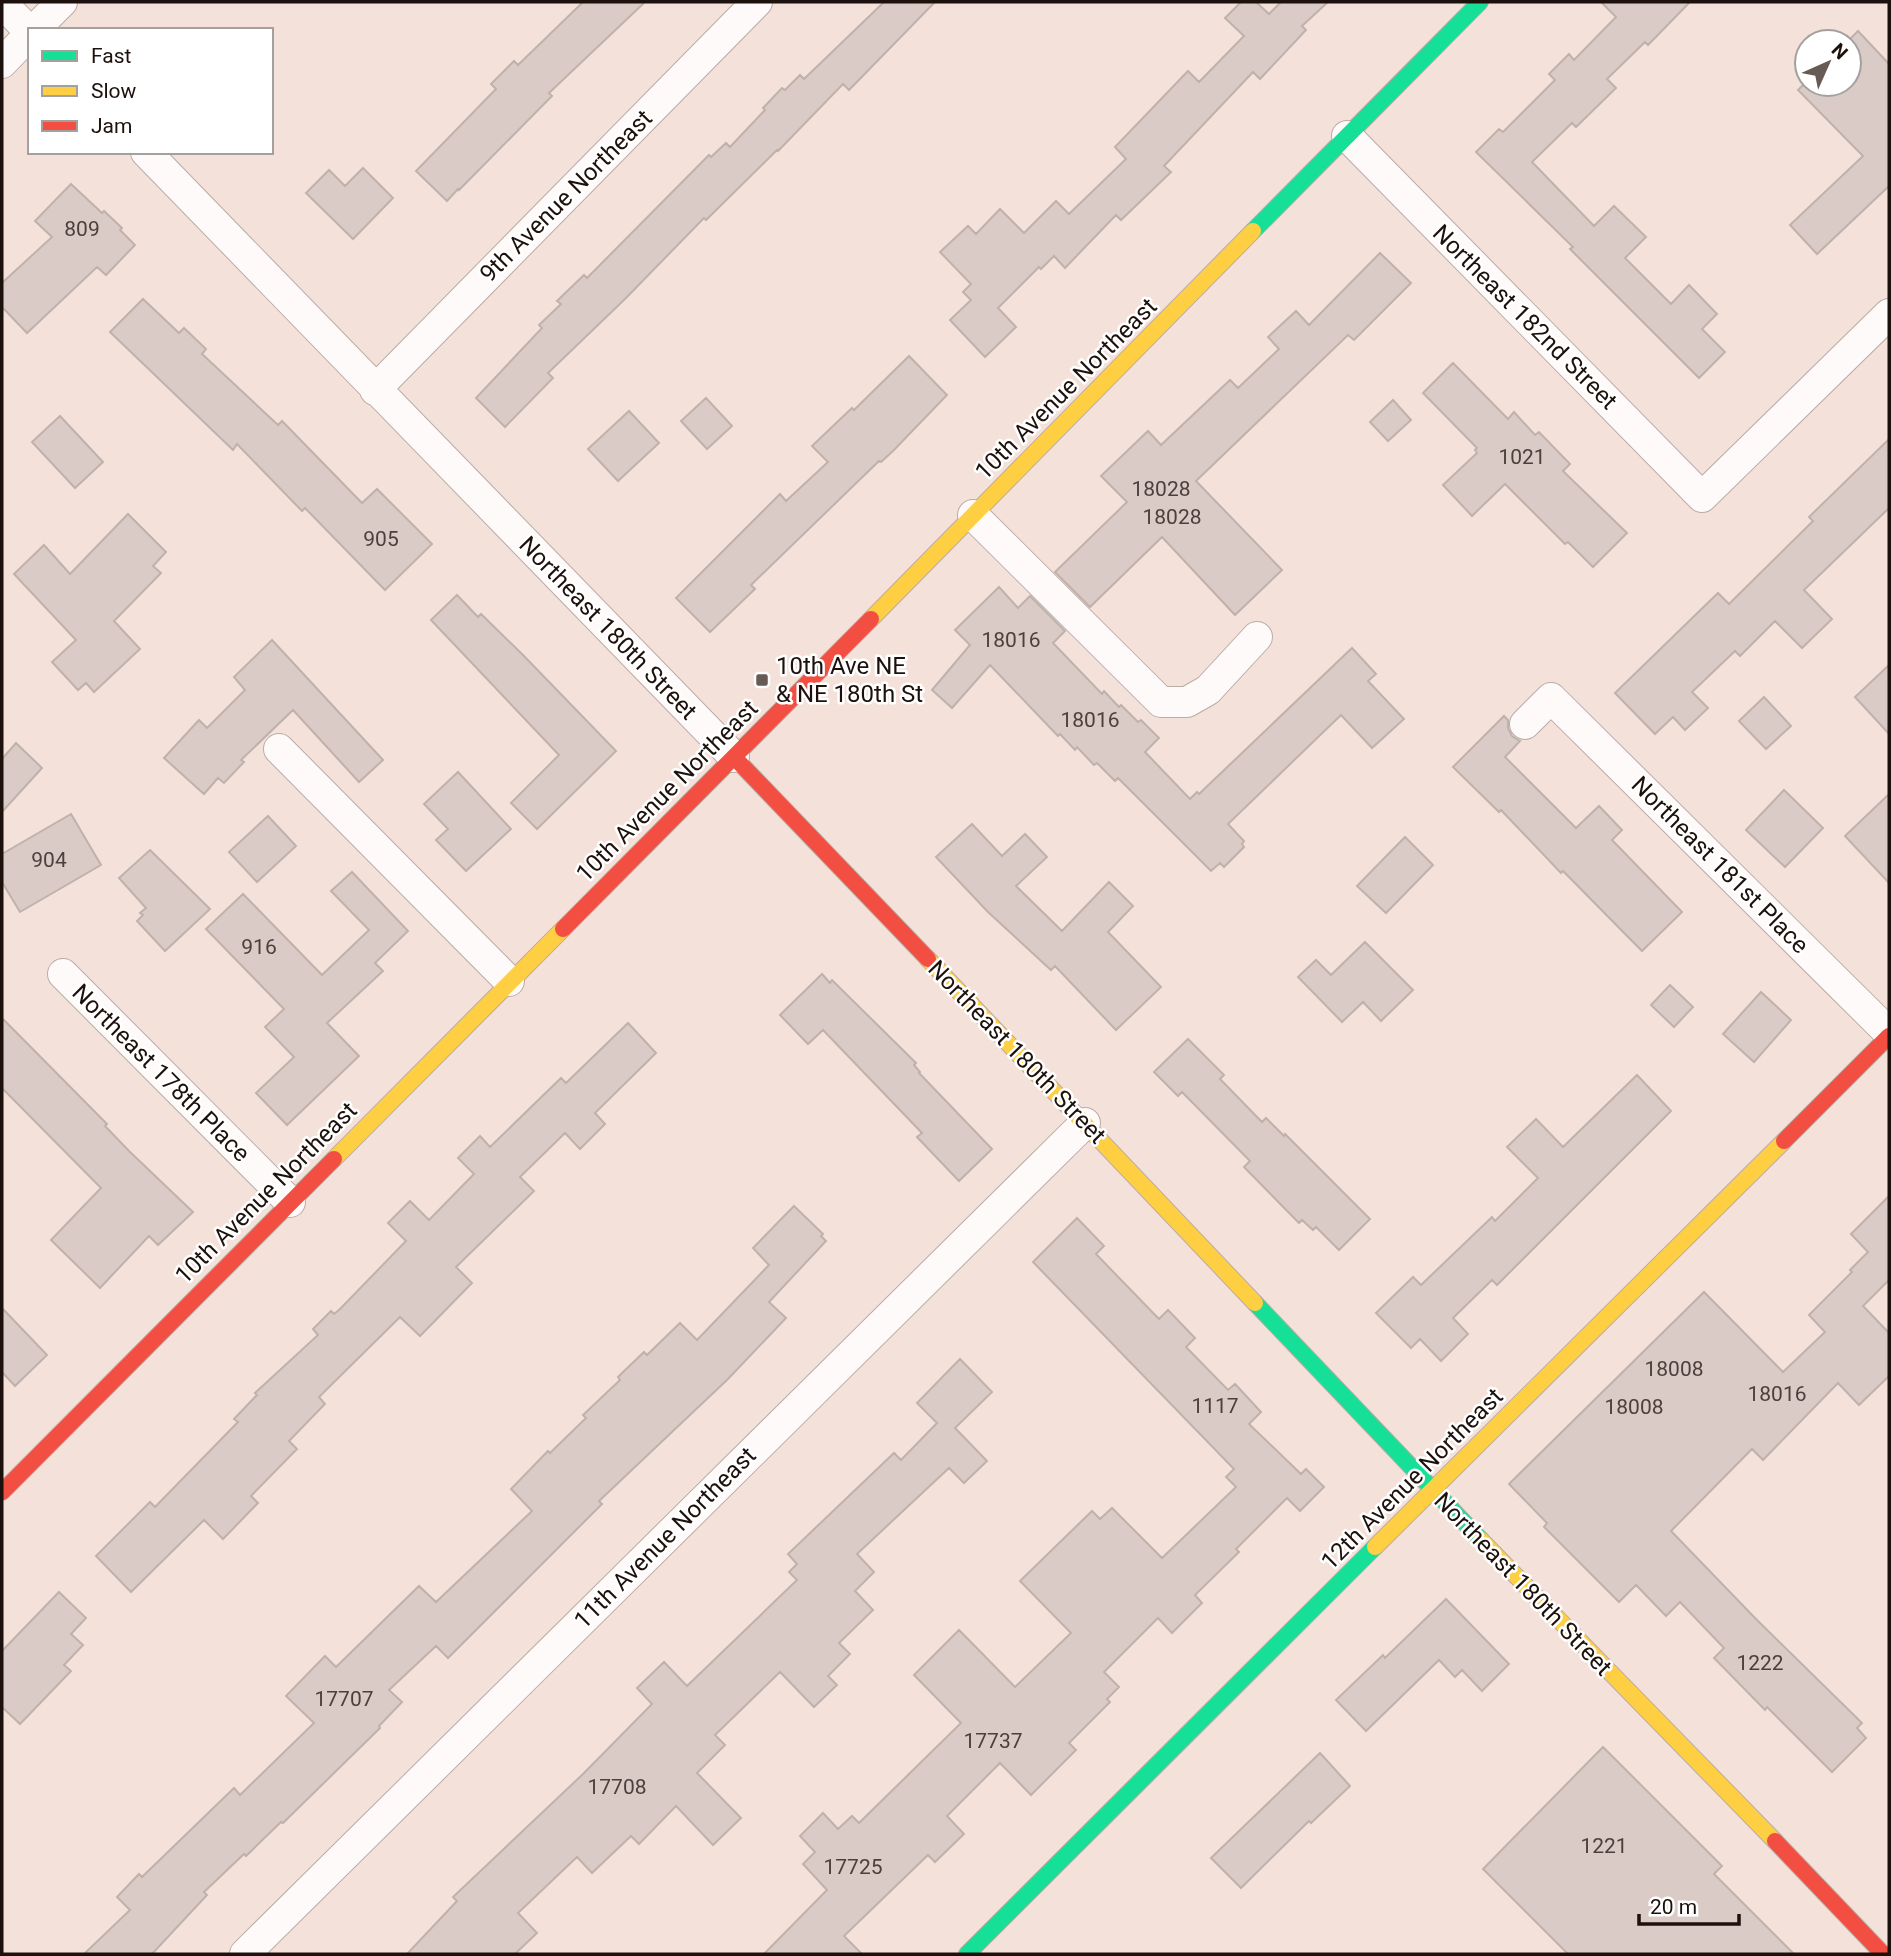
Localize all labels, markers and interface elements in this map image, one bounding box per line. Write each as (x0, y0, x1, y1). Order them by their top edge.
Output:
legend (28, 28, 273, 154)
north arrow (1793, 28, 1863, 98)
text: N (1827, 38, 1853, 64)
text: Fast (91, 44, 132, 68)
text: Slow (91, 79, 137, 103)
street label: 9th Avenue Northeast (474, 104, 658, 288)
text: Jam (91, 114, 132, 138)
house number: 809 (64, 217, 100, 241)
street label: Northeast 182nd Street (1427, 219, 1623, 415)
street label: 10th Avenue Northeast (969, 292, 1163, 486)
house number: 1021 (1498, 445, 1546, 469)
house number: 18028 (1131, 477, 1191, 501)
house number: 18028 (1142, 505, 1202, 529)
house number: 905 (363, 527, 399, 551)
street label: Northeast 180th Street (513, 531, 703, 725)
house number: 18016 (981, 628, 1041, 652)
place label: 10th Ave NE & NE 180th St (776, 652, 923, 708)
marker: 10th Ave NE & NE 180th St (754, 672, 770, 688)
street label: 10th Avenue Northeast (570, 694, 764, 888)
house number: 18016 (1060, 708, 1120, 732)
street label: Northeast 181st Place (1626, 771, 1814, 959)
house number: 904 (31, 848, 67, 872)
house number: 916 (241, 935, 277, 959)
street label: Northeast 180th Street (922, 955, 1112, 1149)
street label: Northeast 178th Place (66, 978, 256, 1168)
street label: 10th Avenue Northeast (169, 1096, 363, 1290)
house number: 18008 (1644, 1357, 1704, 1381)
street label: 12th Avenue Northeast (1315, 1382, 1509, 1576)
house number: 18016 (1747, 1382, 1807, 1406)
house number: 1117 (1191, 1394, 1239, 1418)
house number: 18008 (1604, 1395, 1664, 1419)
street label: 11th Avenue Northeast (568, 1441, 762, 1635)
street label: Northeast 180th Street (1428, 1487, 1618, 1681)
house number: 1222 (1736, 1651, 1784, 1675)
house number: 17707 (314, 1687, 374, 1711)
house number: 17737 (963, 1729, 1023, 1753)
house number: 17708 (587, 1775, 647, 1799)
house number: 1221 (1580, 1834, 1628, 1858)
house number: 17725 (823, 1855, 883, 1879)
scale bar (1639, 1882, 1739, 1926)
text: 20 m (1650, 1895, 1697, 1919)

